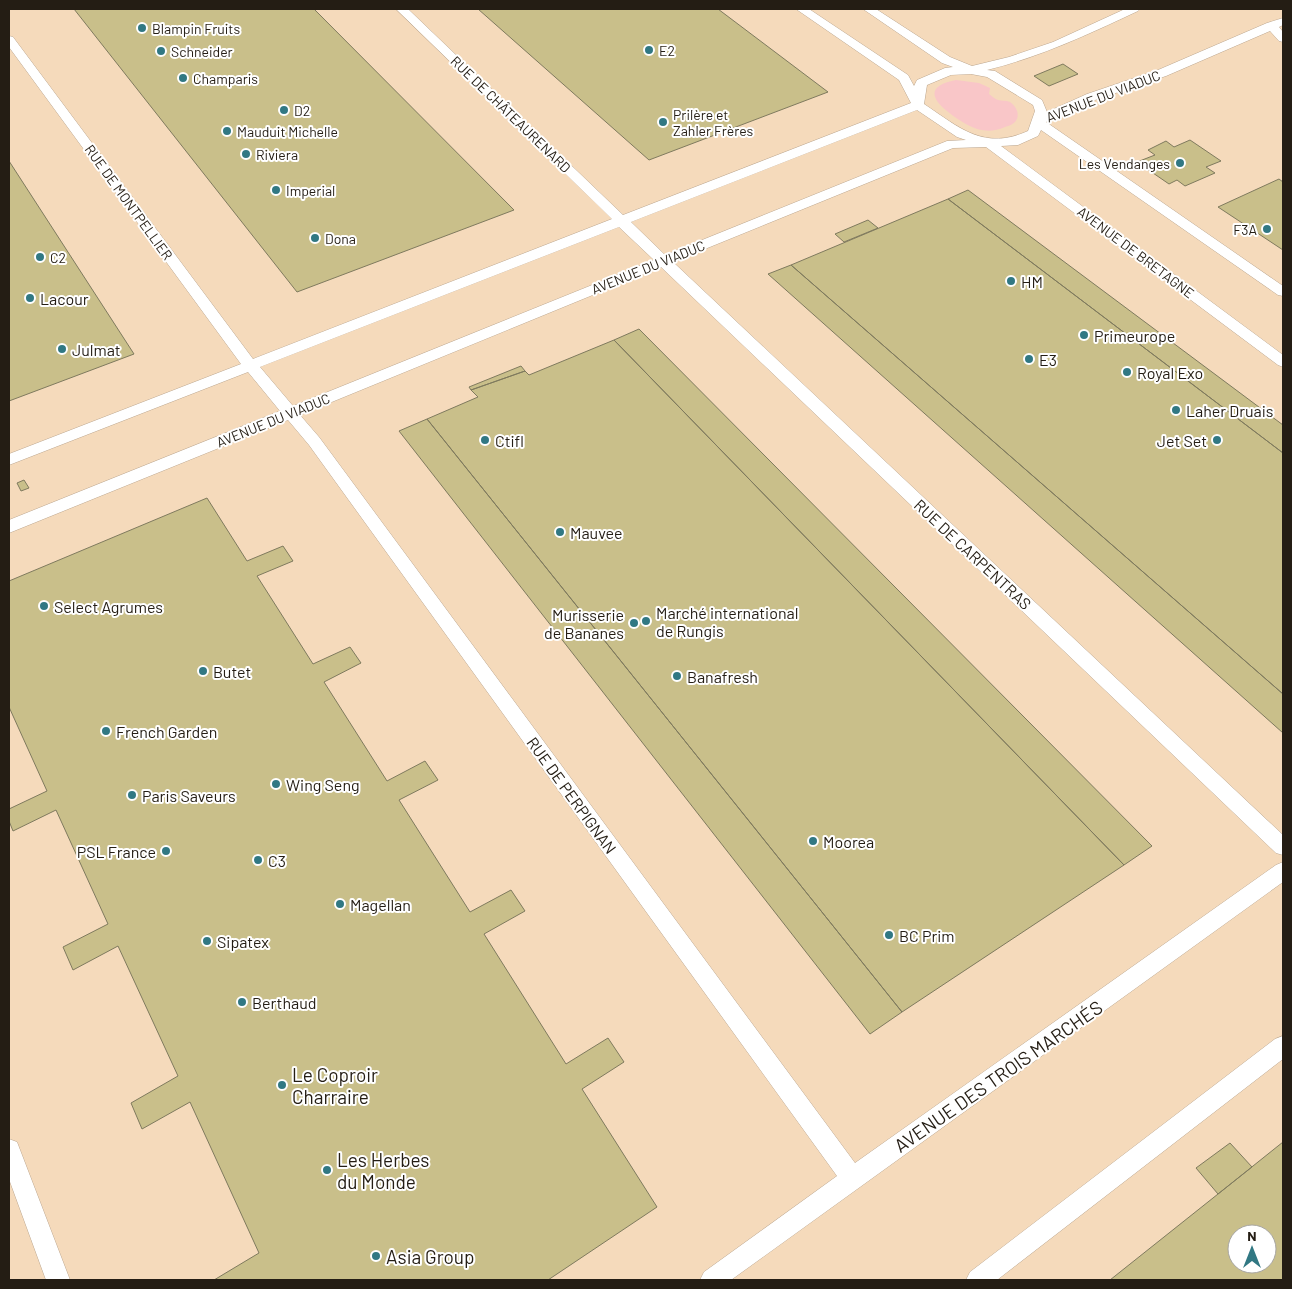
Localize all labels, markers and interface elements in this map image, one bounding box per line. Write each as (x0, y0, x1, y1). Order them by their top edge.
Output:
place label: Blampin Fruits (152, 20, 240, 37)
marker: Blampin Fruits (136, 22, 148, 34)
place label: E2 (659, 42, 675, 59)
place label: Schneider (171, 43, 233, 60)
marker: E2 (643, 44, 655, 56)
marker: Schneider (155, 45, 167, 57)
street label: RUE DE CHÂTEAURENARD (447, 52, 575, 176)
street label: AVENUE DU VIADUC (1043, 66, 1163, 126)
place label: Champaris (193, 70, 258, 87)
marker: Champaris (177, 72, 189, 84)
place label: D2 (294, 102, 310, 119)
marker: D2 (278, 104, 290, 116)
place label: Prilère et Zahler Frères (673, 106, 754, 139)
marker: Prilère et Zahler Frères (657, 116, 669, 128)
place label: Mauduit Michelle (237, 123, 338, 140)
marker: Mauduit Michelle (221, 125, 233, 137)
street label: RUE DE MONTPELLIER (81, 141, 177, 263)
place label: Riviera (256, 146, 298, 163)
marker: Riviera (240, 148, 252, 160)
place label: Les Vendanges (1079, 155, 1170, 172)
marker: Les Vendanges (1174, 157, 1186, 169)
place label: Imperial (286, 182, 335, 199)
marker: Imperial (270, 184, 282, 196)
street label: AVENUE DE BRETAGNE (1074, 203, 1198, 301)
place label: F3A (1233, 221, 1257, 238)
marker: F3A (1261, 223, 1273, 235)
place label: Dona (325, 230, 356, 247)
marker: Dona (309, 232, 321, 244)
street label: AVENUE DU VIADUC (589, 236, 707, 298)
place label: C2 (50, 249, 66, 266)
marker: C2 (34, 251, 46, 263)
place label: HM (1021, 272, 1043, 291)
marker: HM (1005, 275, 1017, 287)
place label: Lacour (40, 289, 89, 308)
marker: Lacour (24, 292, 36, 304)
place label: Primeurope (1094, 326, 1175, 345)
marker: Primeurope (1078, 329, 1090, 341)
place label: Julmat (72, 340, 121, 359)
marker: Julmat (56, 343, 68, 355)
place label: E3 (1039, 350, 1057, 369)
marker: E3 (1023, 353, 1035, 365)
place label: Royal Exo (1137, 363, 1203, 382)
marker: Royal Exo (1121, 366, 1133, 378)
street label: AVENUE DU VIADUC (214, 389, 332, 451)
place label: Laher Druais (1186, 401, 1274, 420)
marker: Laher Druais (1170, 404, 1182, 416)
place label: Ctifl (495, 431, 524, 450)
place label: Jet Set (1157, 431, 1207, 450)
marker: Ctifl (479, 434, 491, 446)
marker: Jet Set (1211, 434, 1223, 446)
street label: RUE DE CARPENTRAS (911, 495, 1035, 613)
place label: Mauvee (570, 523, 623, 542)
marker: Mauvee (554, 526, 566, 538)
place label: Select Agrumes (54, 597, 163, 616)
marker: Select Agrumes (38, 600, 50, 612)
place label: Marché international de Rungis (656, 603, 798, 640)
place label: Murisserie de Bananes (544, 605, 624, 642)
marker: Marché international de Rungis (640, 615, 652, 627)
marker: Murisserie de Bananes (628, 617, 640, 629)
place label: Butet (213, 662, 251, 681)
marker: Butet (197, 665, 209, 677)
place label: Banafresh (687, 667, 758, 686)
marker: Banafresh (671, 670, 683, 682)
place label: French Garden (116, 722, 217, 741)
marker: French Garden (100, 725, 112, 737)
street label: RUE DE PERPIGNAN (523, 733, 621, 857)
place label: Wing Seng (286, 775, 360, 794)
marker: Wing Seng (270, 778, 282, 790)
place label: Paris Saveurs (142, 786, 236, 805)
marker: Paris Saveurs (126, 789, 138, 801)
place label: Moorea (823, 832, 874, 851)
marker: Moorea (807, 835, 819, 847)
place label: PSL France (77, 842, 156, 861)
marker: PSL France (160, 845, 172, 857)
place label: C3 (268, 851, 286, 870)
marker: C3 (252, 854, 264, 866)
place label: Magellan (350, 895, 411, 914)
marker: Magellan (334, 898, 346, 910)
place label: BC Prim (899, 926, 955, 945)
marker: BC Prim (883, 929, 895, 941)
place label: Sipatex (217, 932, 269, 951)
marker: Sipatex (201, 935, 213, 947)
place label: Berthaud (252, 993, 317, 1012)
street label: AVENUE DES TROIS MARCHÉS (889, 995, 1107, 1157)
marker: Berthaud (236, 996, 248, 1008)
place label: Le Coproir Charraire (292, 1063, 378, 1108)
marker: Le Coproir Charraire (276, 1079, 288, 1091)
place label: Les Herbes du Monde (337, 1148, 430, 1193)
marker: Les Herbes du Monde (321, 1164, 333, 1176)
north arrow (1227, 1224, 1277, 1274)
text: N (1247, 1227, 1257, 1244)
place label: Asia Group (386, 1245, 475, 1268)
marker: Asia Group (370, 1250, 382, 1262)

